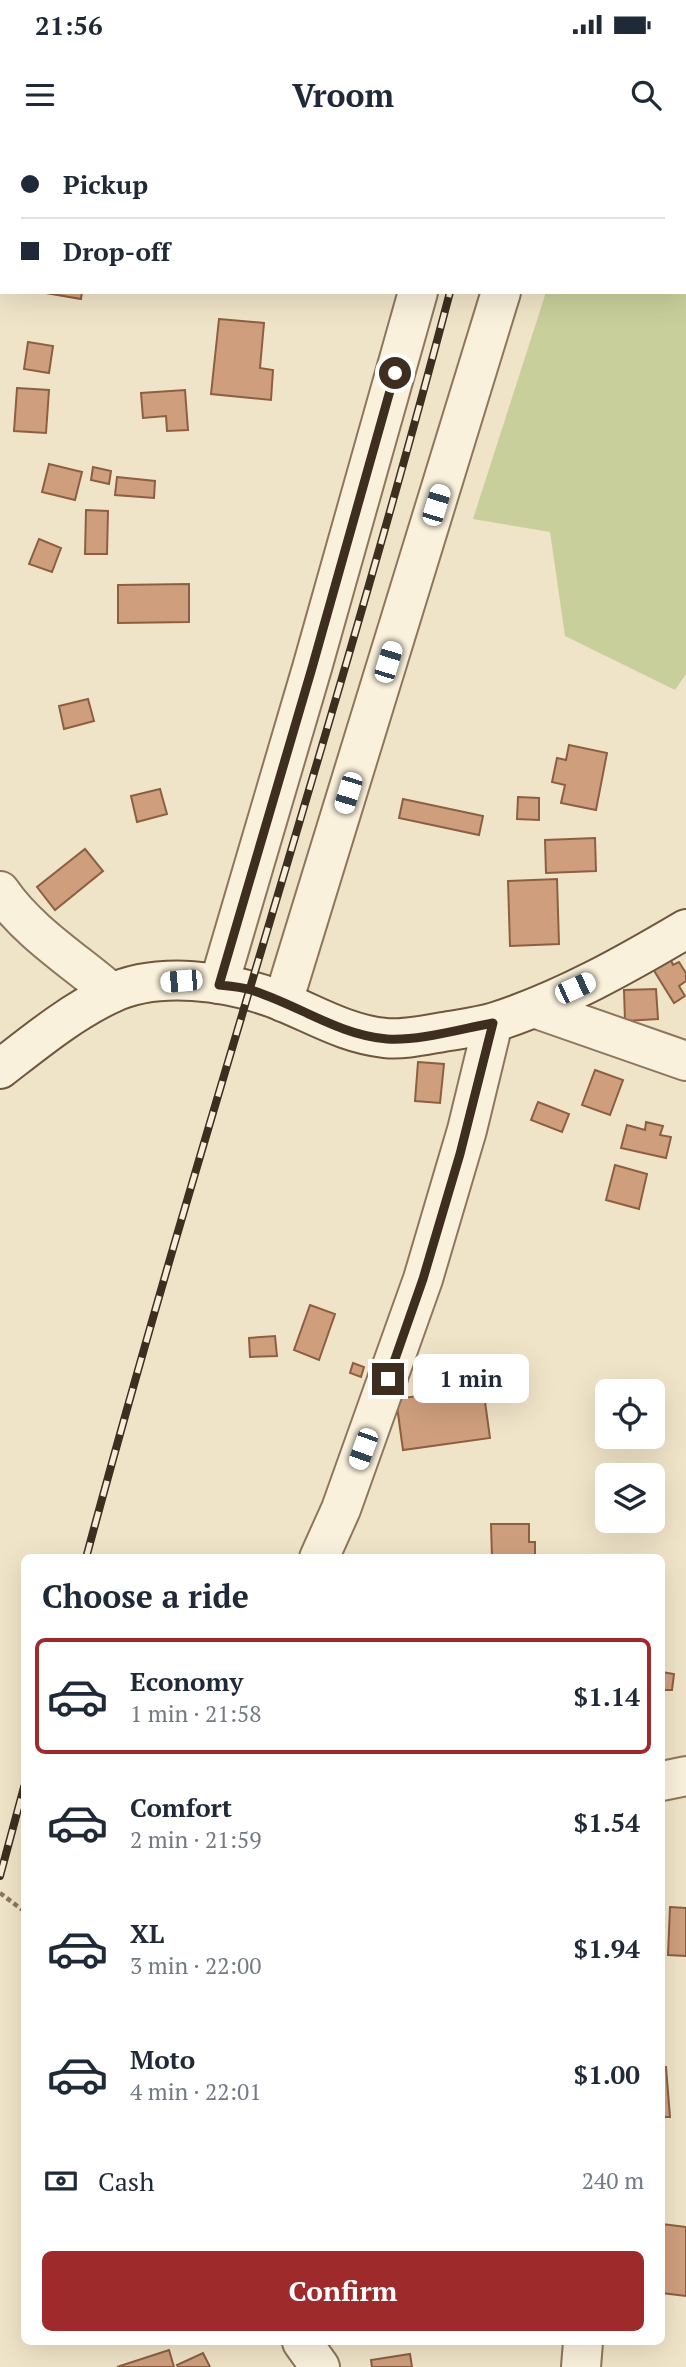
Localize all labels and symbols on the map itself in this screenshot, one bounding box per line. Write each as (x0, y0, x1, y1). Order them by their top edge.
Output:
route start (379, 357, 411, 389)
car (420, 482, 453, 528)
car (372, 639, 405, 685)
car (332, 770, 365, 816)
car (160, 969, 203, 993)
car (552, 970, 599, 1006)
callout: 1 min (412, 1354, 528, 1404)
route end (372, 1363, 404, 1395)
car (346, 1426, 381, 1472)

